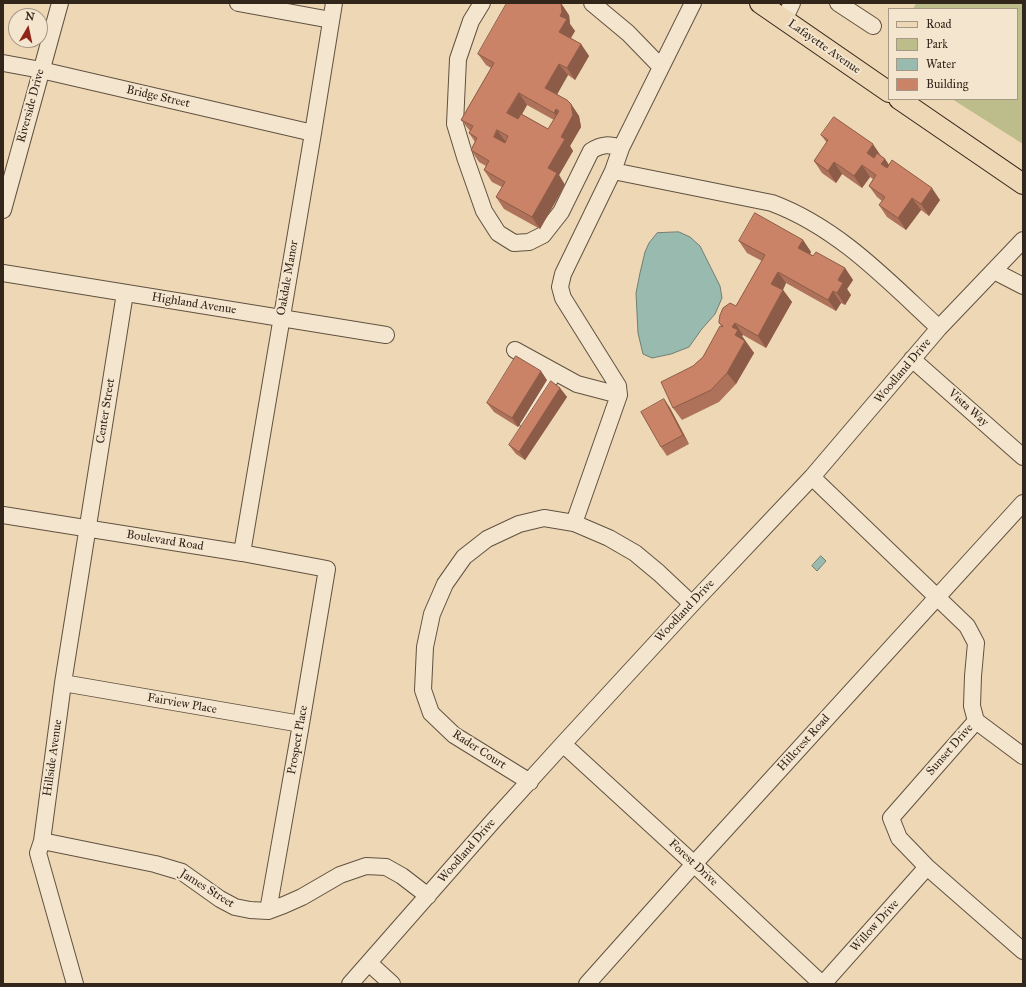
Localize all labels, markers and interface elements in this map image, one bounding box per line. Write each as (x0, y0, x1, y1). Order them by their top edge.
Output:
north arrow (8, 8, 48, 48)
legend (888, 8, 1018, 100)
text: N (24, 9, 35, 24)
street label: Lafayette Avenue (785, 17, 863, 77)
text: Road (926, 17, 952, 31)
text: Park (926, 37, 948, 51)
text: Water (926, 57, 956, 71)
street label: Riverside Drive (14, 68, 48, 144)
text: Building (926, 77, 968, 91)
street label: Bridge Street (125, 83, 191, 111)
street label: Oakdale Manor (274, 239, 302, 317)
street label: Highland Avenue (151, 290, 237, 318)
street label: Woodland Drive (872, 336, 934, 406)
street label: Center Street (94, 377, 118, 445)
street label: Vista Way (945, 386, 991, 430)
street label: Boulevard Road (125, 528, 205, 554)
street label: Woodland Drive (652, 577, 718, 645)
street label: Fairview Place (146, 691, 218, 717)
street label: Prospect Place (285, 704, 311, 776)
street label: Hillcrest Road (775, 712, 833, 774)
street label: Hillside Avenue (40, 719, 66, 797)
street label: Sunset Drive (924, 721, 976, 779)
street label: Rader Court (449, 727, 509, 773)
street label: Woodland Drive (435, 816, 499, 886)
street label: Forest Drive (665, 837, 721, 889)
street label: James Street (177, 867, 237, 911)
street label: Willow Drive (848, 897, 902, 955)

